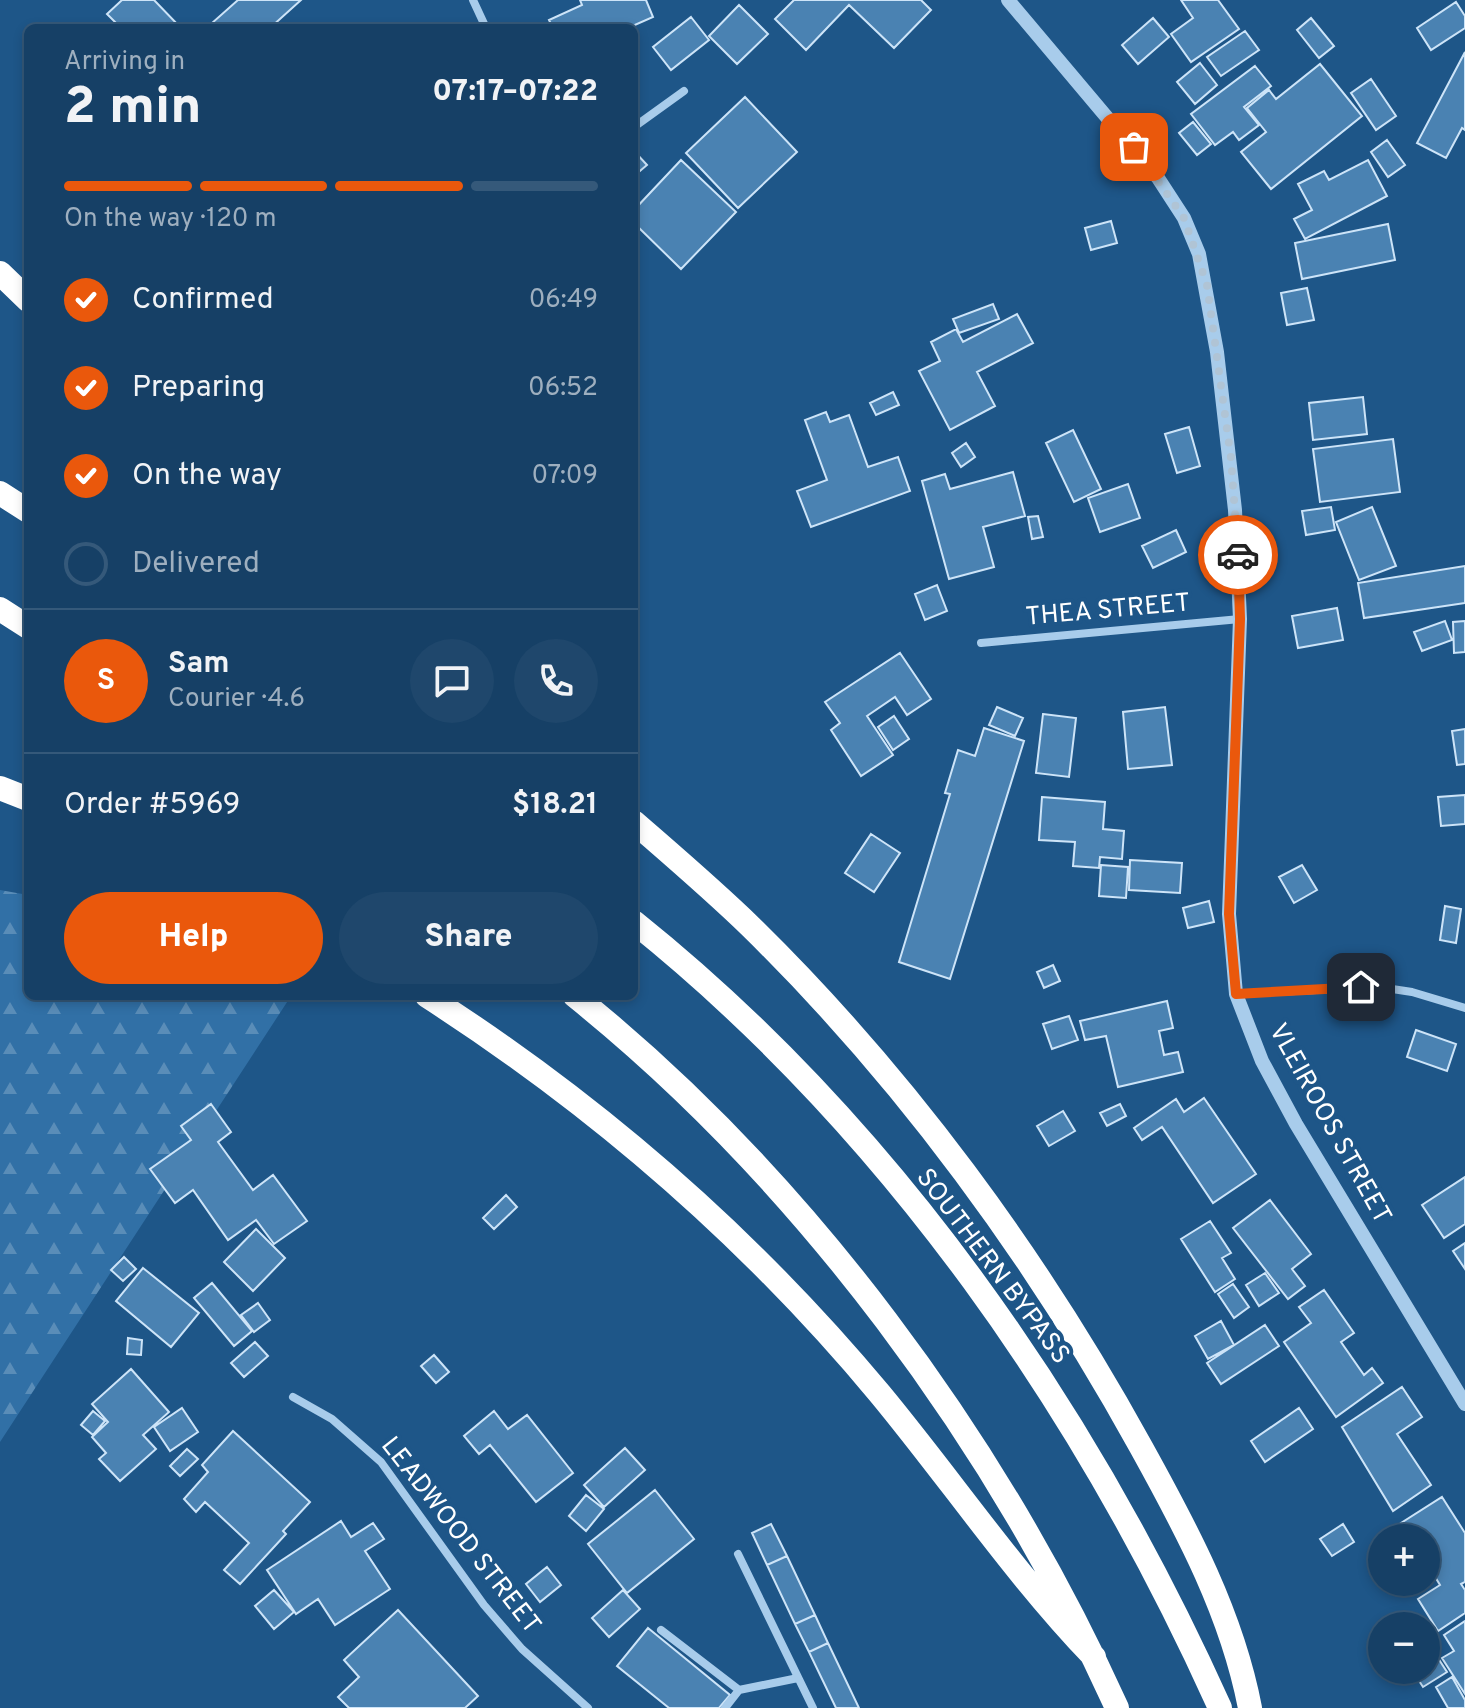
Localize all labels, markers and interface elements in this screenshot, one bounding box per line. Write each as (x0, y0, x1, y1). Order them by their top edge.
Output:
text: Arriving in (64, 46, 185, 79)
text: 07:17–07:22 (432, 74, 598, 111)
text: 2 min (64, 76, 202, 142)
pin (1100, 113, 1168, 181)
icon: bag (1112, 125, 1156, 169)
text: On the way · 120 m (64, 203, 277, 236)
icon: check (64, 278, 108, 322)
text: Confirmed (132, 282, 274, 319)
text: 06:49 (529, 284, 598, 317)
icon: check (64, 366, 108, 410)
text: Preparing (132, 370, 265, 407)
text: 06:52 (528, 372, 598, 405)
icon: check (64, 454, 108, 498)
text: On the way (132, 458, 282, 495)
text: 07:09 (531, 460, 598, 493)
courier (1198, 515, 1278, 595)
icon: car (1216, 533, 1260, 577)
text: Delivered (132, 546, 260, 583)
street label: THEA STREET (1024, 587, 1192, 635)
button: chat (410, 639, 494, 723)
button: phone (514, 639, 598, 723)
text: Sam (168, 646, 230, 683)
text: S (97, 663, 115, 700)
text: Courier · 4.6 (168, 683, 305, 716)
text: Order #5969 (64, 787, 240, 824)
text: $18.21 (512, 787, 598, 824)
button: Help (64, 892, 323, 984)
button: Share (339, 892, 598, 984)
pin (1327, 953, 1395, 1021)
icon: home (1339, 965, 1383, 1009)
street label: VLEIROOS STREET (1260, 1018, 1398, 1230)
street label: SOUTHERN BYPASS (908, 1163, 1076, 1371)
street label: LEADWOOD STREET (373, 1431, 547, 1641)
map controls (1368, 1524, 1440, 1684)
button: + (1368, 1524, 1440, 1596)
button: − (1368, 1612, 1440, 1684)

